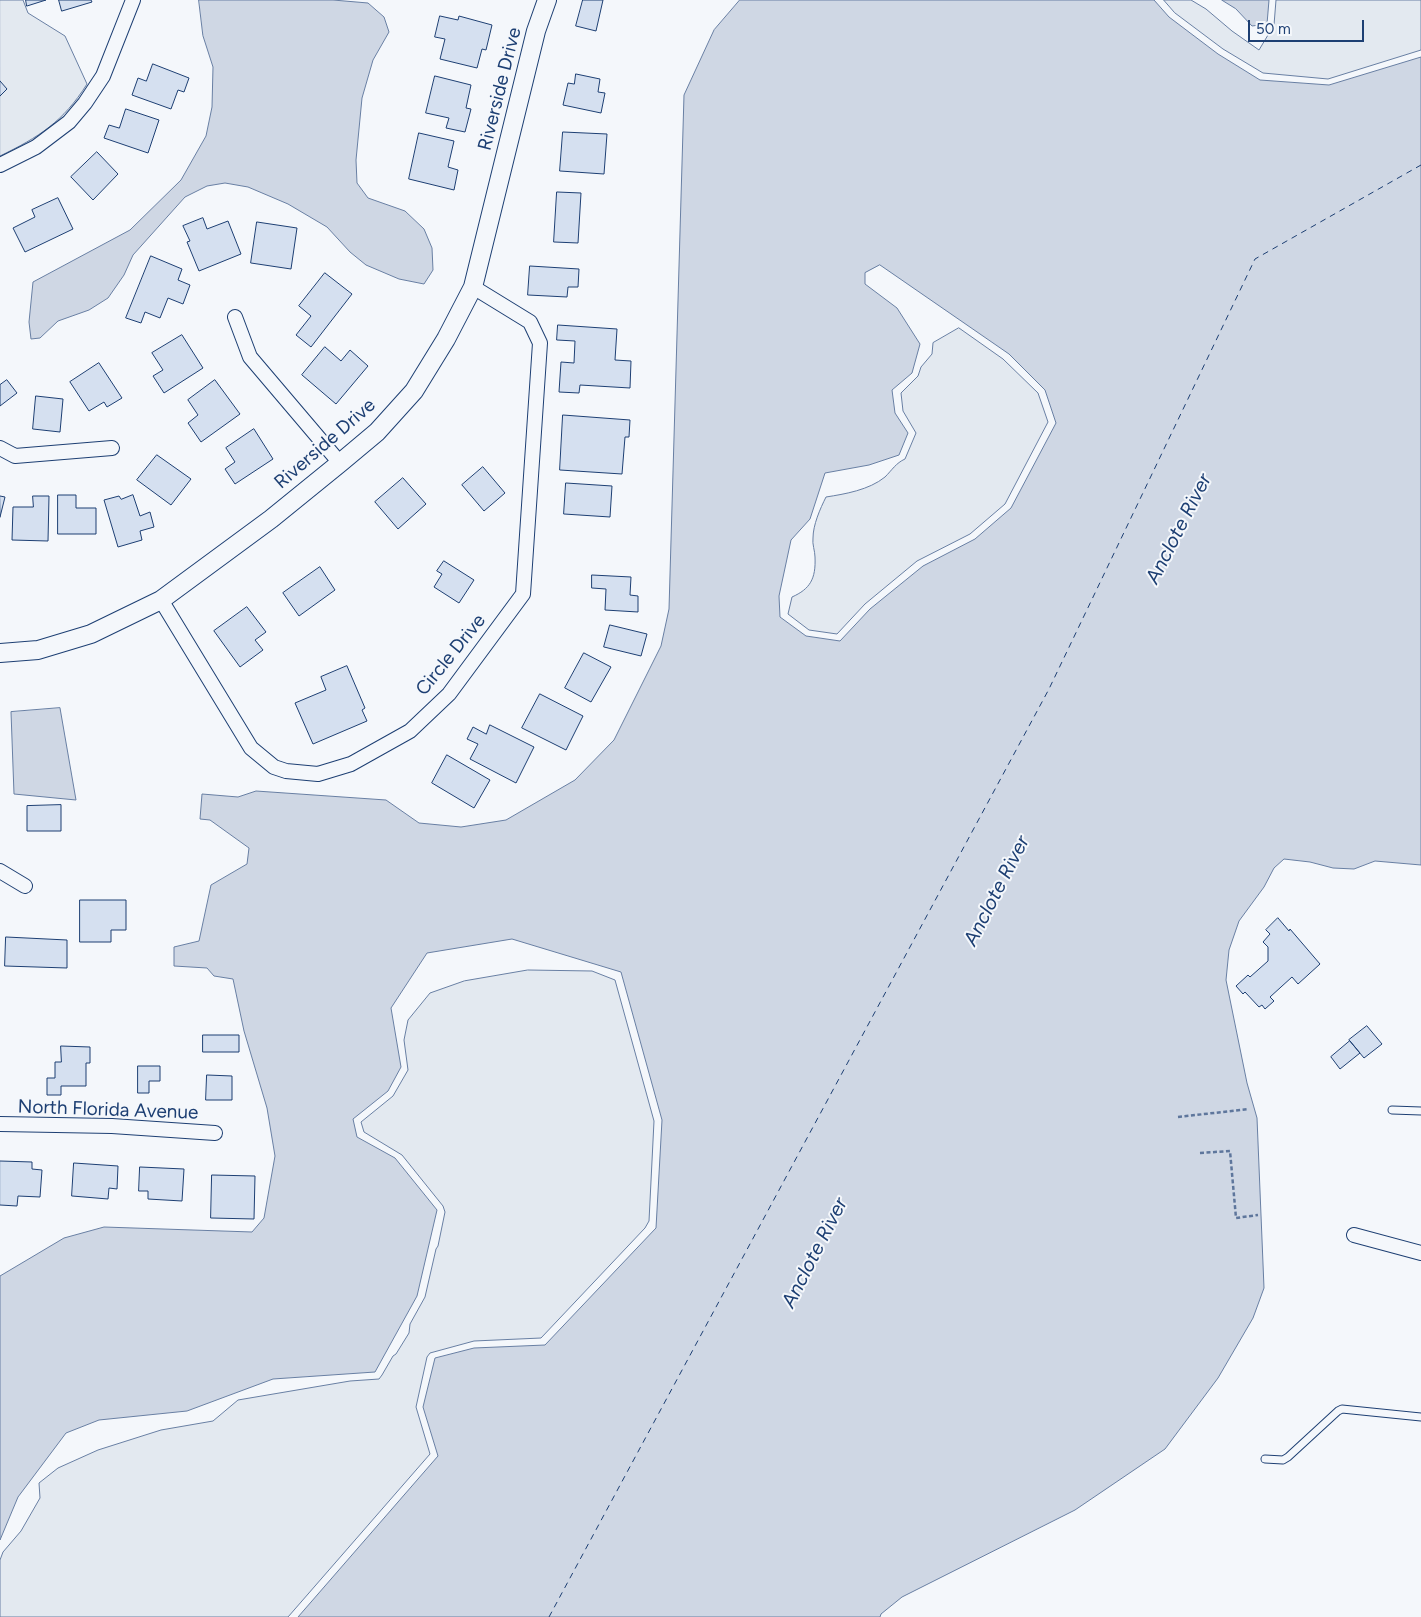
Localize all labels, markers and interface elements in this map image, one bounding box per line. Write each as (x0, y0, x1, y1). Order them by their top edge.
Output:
scale bar (1251, 10, 1367, 42)
text: 50 m (1256, 20, 1291, 38)
street label: Riverside Drive (474, 25, 526, 153)
street label: Riverside Drive (270, 394, 380, 494)
water label: Anclote River (1141, 470, 1217, 588)
street label: Circle Drive (411, 610, 491, 700)
water label: Anclote River (959, 832, 1035, 950)
street label: North Florida Avenue (17, 1095, 199, 1125)
water label: Anclote River (777, 1194, 853, 1312)

